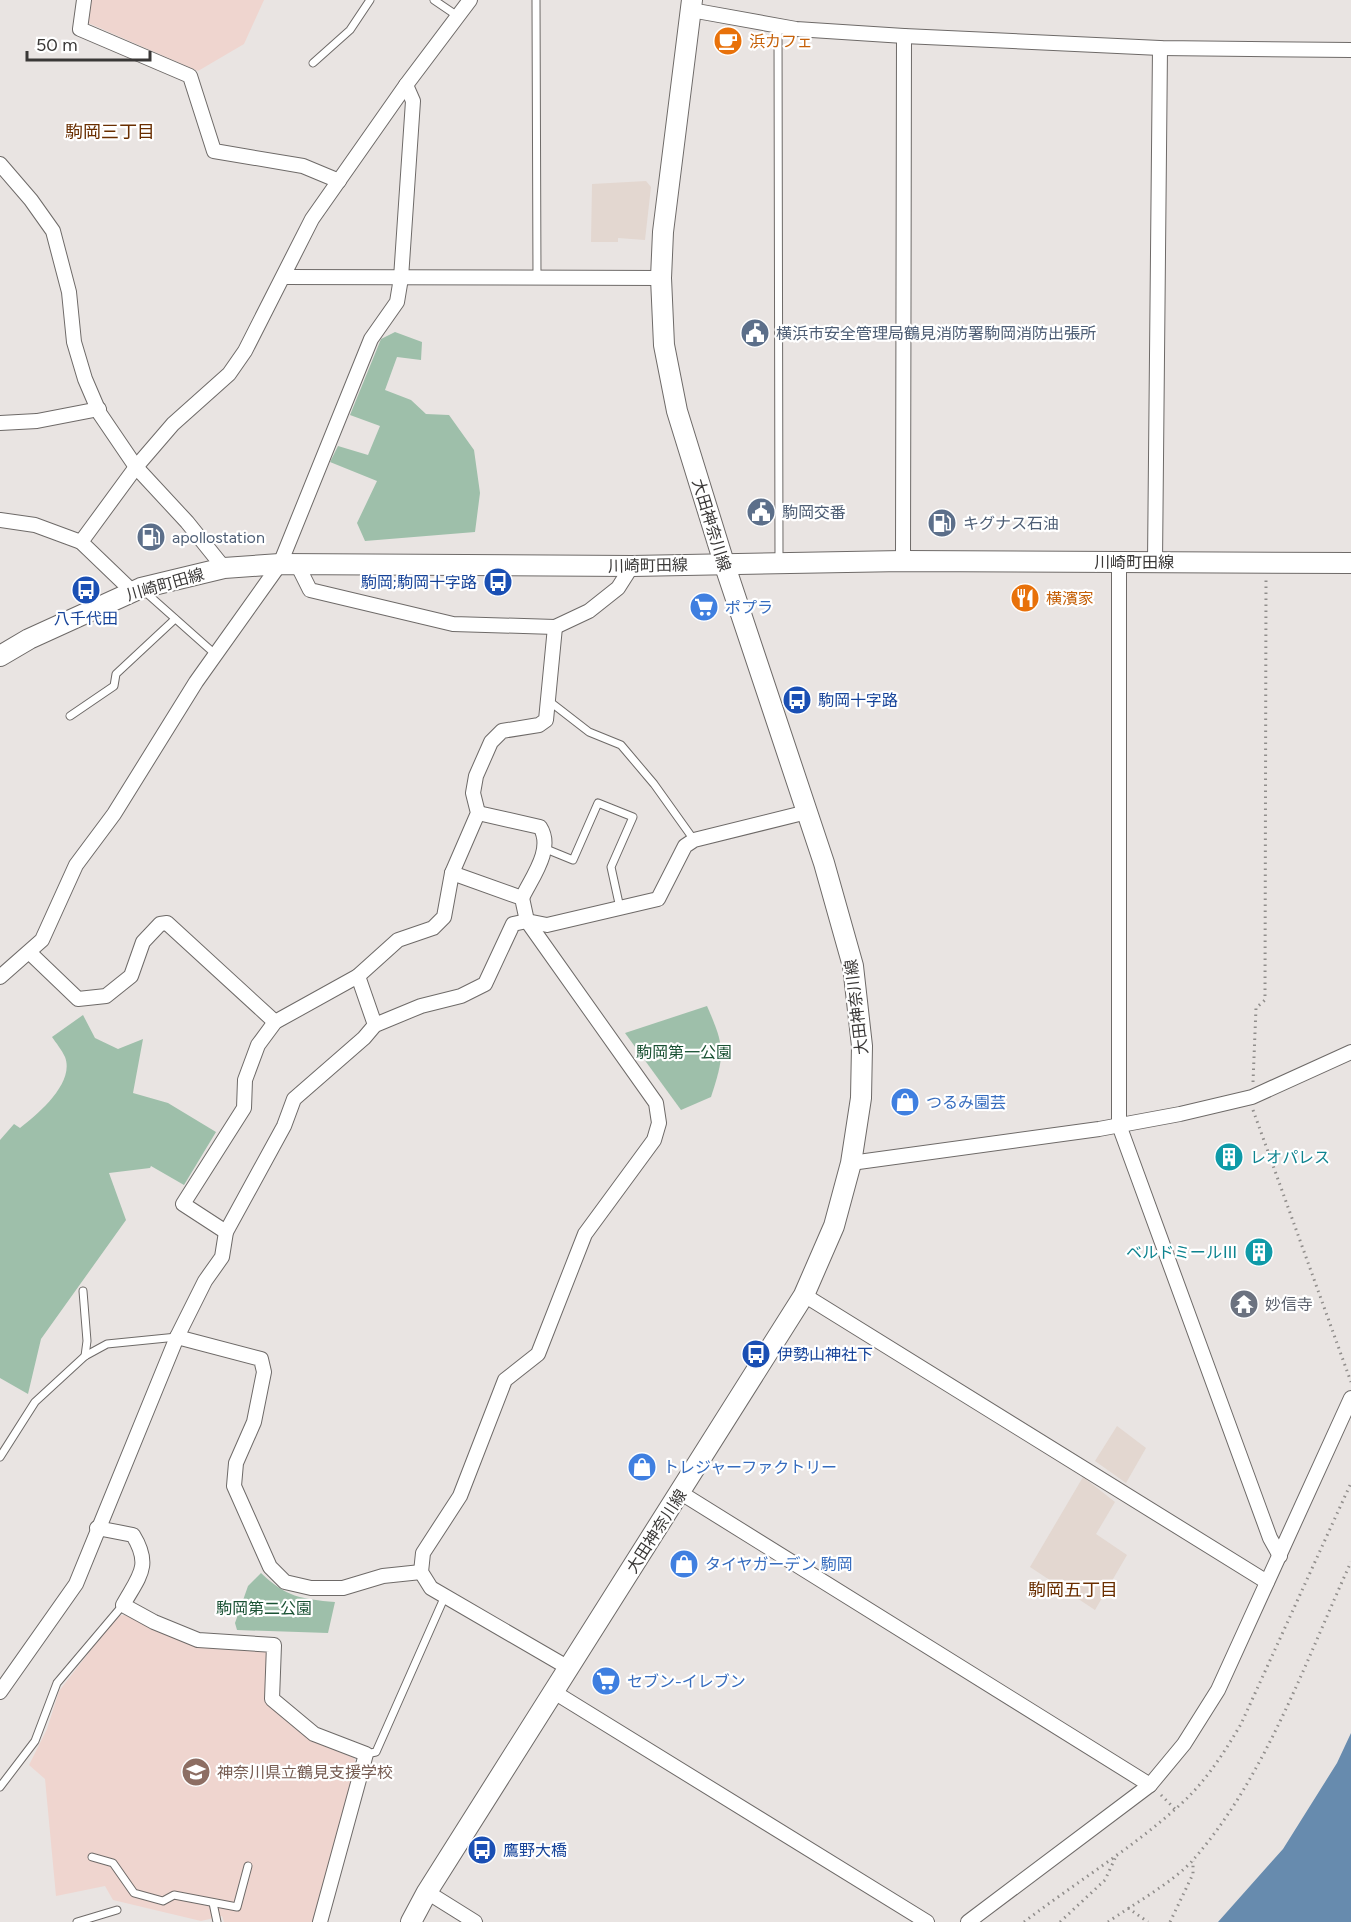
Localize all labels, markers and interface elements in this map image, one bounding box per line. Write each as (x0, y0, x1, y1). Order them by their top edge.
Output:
scale bar (27, 24, 150, 62)
cafe icon: 浜カフェ (712, 25, 744, 57)
place label: 浜カフェ (749, 32, 813, 51)
text: 50 m (36, 34, 78, 56)
district label: 駒岡三丁目 (65, 121, 155, 143)
public building icon: 横浜市安全管理局鶴見消防署駒岡消防出張所 (739, 317, 771, 349)
place label: 横浜市安全管理局鶴見消防署駒岡消防出張所 (776, 324, 1096, 343)
street label: 大田神奈川線 (688, 476, 735, 574)
public building icon: 駒岡交番 (745, 496, 777, 528)
place label: 駒岡交番 (782, 503, 846, 522)
fuel station icon: キグナス石油 (926, 507, 958, 539)
place label: キグナス石油 (963, 514, 1059, 533)
fuel station icon: apollostation (135, 521, 167, 553)
place label: apollostation (172, 528, 265, 547)
street label: 川崎町田線 (1094, 553, 1174, 572)
street label: 川崎町田線 (608, 555, 688, 576)
street label: 川崎町田線 (124, 564, 206, 605)
bus stop icon: 駒岡;駒岡十字路 (482, 566, 514, 598)
place label: 駒岡;駒岡十字路 (361, 573, 477, 592)
bus stop icon: 八千代田 (70, 574, 102, 606)
restaurant icon: 横濱家 (1009, 582, 1041, 614)
place label: 横濱家 (1046, 589, 1094, 608)
supermarket icon: ポプラ (688, 591, 720, 623)
place label: ポプラ (725, 598, 773, 617)
place label: 八千代田 (54, 609, 118, 628)
bus stop icon: 駒岡十字路 (781, 684, 813, 716)
place label: 駒岡十字路 (818, 691, 898, 710)
street label: 大田神奈川線 (841, 958, 872, 1056)
park label: 駒岡第一公園 (636, 1043, 732, 1062)
shop icon: つるみ園芸 (889, 1086, 921, 1118)
place label: つるみ園芸 (926, 1093, 1006, 1112)
building icon: レオパレス (1213, 1141, 1245, 1173)
place label: レオパレス (1250, 1148, 1330, 1167)
building icon: ベルドミールⅢ (1243, 1236, 1275, 1268)
place label: ベルドミールⅢ (1126, 1243, 1238, 1262)
temple icon: 妙信寺 (1228, 1288, 1260, 1320)
place label: 妙信寺 (1265, 1295, 1313, 1314)
bus stop icon: 伊勢山神社下 (740, 1338, 772, 1370)
place label: 伊勢山神社下 (777, 1345, 873, 1364)
shop icon: トレジャーファクトリー (626, 1451, 658, 1483)
place label: トレジャーファクトリー (663, 1458, 837, 1477)
street label: 大田神奈川線 (622, 1486, 691, 1577)
shop icon: タイヤガーデン 駒岡 (668, 1548, 700, 1580)
place label: タイヤガーデン 駒岡 (705, 1555, 852, 1574)
district label: 駒岡五丁目 (1028, 1579, 1118, 1601)
park label: 駒岡第二公園 (216, 1599, 312, 1618)
supermarket icon: セブン-イレブン (590, 1665, 622, 1697)
place label: セブン-イレブン (627, 1672, 746, 1691)
school or university icon: 神奈川県立鶴見支援学校 (180, 1756, 212, 1788)
place label: 神奈川県立鶴見支援学校 (217, 1763, 393, 1782)
bus stop icon: 鷹野大橋 (466, 1834, 498, 1866)
place label: 鷹野大橋 (503, 1841, 567, 1860)

